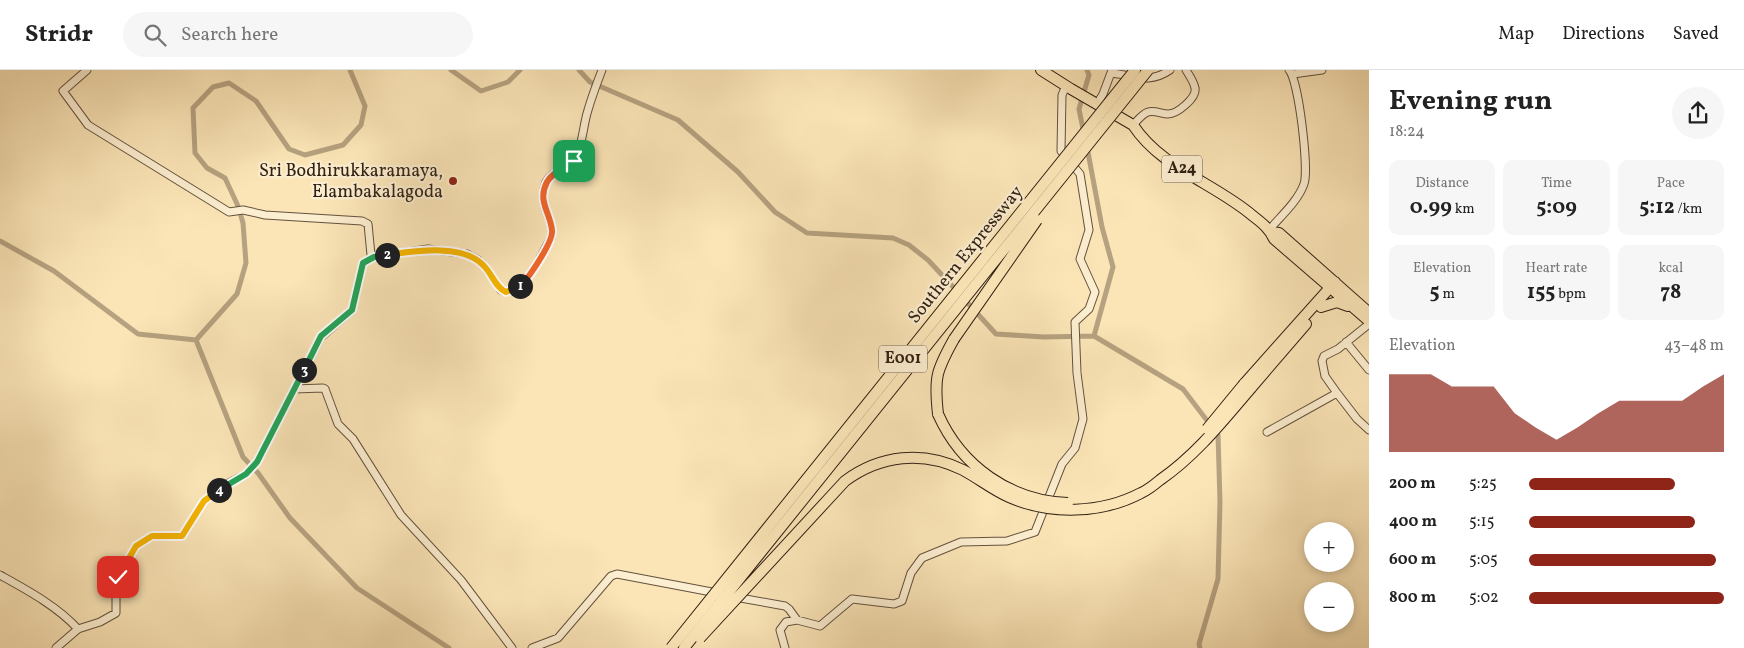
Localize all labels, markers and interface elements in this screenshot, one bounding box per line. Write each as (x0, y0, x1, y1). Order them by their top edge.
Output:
search box (123, 12, 473, 57)
text: Stridr (25, 18, 93, 52)
icon: search (141, 21, 169, 49)
text: Search here (181, 22, 278, 48)
text: Map (1498, 22, 1534, 47)
text: Directions (1562, 22, 1645, 47)
text: Saved (1673, 22, 1719, 47)
text: Evening run (1389, 82, 1553, 121)
button: share (1672, 87, 1724, 139)
text: 18:24 (1389, 121, 1425, 143)
pin (553, 140, 595, 182)
icon: arrive (560, 147, 588, 175)
road number: A24 (1162, 156, 1202, 182)
place label: Sri Bodhirukkaramaya, Elambakalagoda (259, 159, 443, 205)
text: Distance (1415, 174, 1469, 193)
text: Time (1541, 174, 1572, 193)
text: Pace (1657, 174, 1685, 193)
marker: Sri Bodhirukkaramaya, Elambakalagoda (447, 175, 459, 187)
street label: Southern Expressway (903, 181, 1030, 329)
text: 0.99 (1410, 193, 1452, 222)
text: 5:09 (1536, 193, 1577, 222)
text: 5:12 (1639, 193, 1675, 222)
text: km (1452, 200, 1475, 219)
text: /km (1675, 200, 1703, 219)
pin: 2 (374, 242, 400, 268)
text: 2 (384, 246, 391, 265)
text: Elevation (1413, 259, 1471, 278)
text: Heart rate (1526, 259, 1587, 278)
text: kcal (1658, 259, 1683, 278)
pin: 1 (508, 274, 532, 298)
text: 1 (518, 277, 523, 296)
text: 5 (1430, 278, 1440, 307)
text: 155 (1527, 278, 1555, 307)
text: 78 (1660, 278, 1681, 307)
text: m (1440, 285, 1455, 304)
text: bpm (1555, 285, 1586, 304)
text: Elevation (1389, 335, 1456, 357)
text: 43–48 m (1664, 335, 1724, 357)
road number: E001 (879, 346, 927, 372)
pin: 3 (292, 358, 316, 382)
text: 3 (301, 361, 308, 380)
text: 200 m (1389, 473, 1436, 495)
text: 5:25 (1469, 473, 1497, 495)
pin: 4 (206, 478, 232, 502)
text: 4 (215, 481, 224, 500)
text: 400 m (1389, 511, 1437, 533)
text: 5:15 (1469, 511, 1494, 533)
map controls (1304, 522, 1354, 632)
button: + (1304, 522, 1354, 572)
text: 600 m (1389, 549, 1436, 571)
text: 5:05 (1469, 549, 1498, 571)
pin (97, 556, 139, 598)
icon: check (104, 563, 132, 591)
button: − (1304, 582, 1354, 632)
text: 800 m (1389, 587, 1436, 609)
text: 5:02 (1469, 587, 1499, 609)

